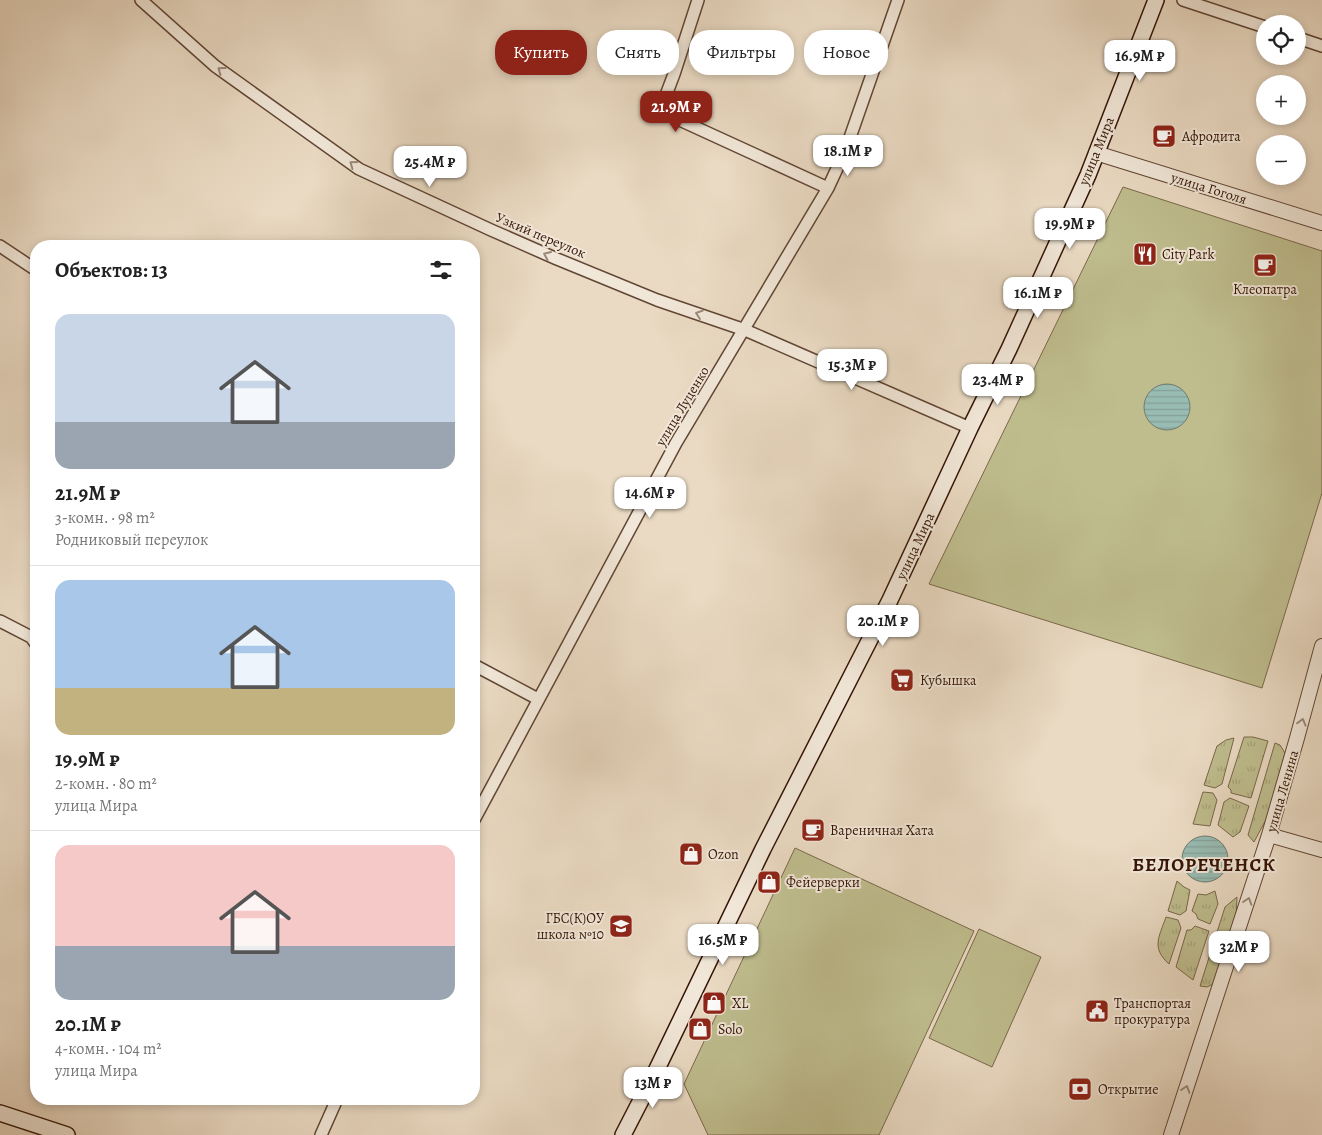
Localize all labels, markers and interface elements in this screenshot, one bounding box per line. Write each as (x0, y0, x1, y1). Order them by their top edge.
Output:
map controls (1256, 15, 1306, 185)
button: locate (1256, 15, 1306, 65)
chip: Купить (495, 30, 587, 75)
chip: Снять (597, 30, 679, 75)
chip: Фильтры (689, 30, 794, 75)
chip: Новое (804, 30, 888, 75)
pin: 16.9M ₽ (1094, 39, 1186, 82)
text: 16.9M ₽ (1115, 45, 1165, 67)
one-way arrow (218, 67, 227, 75)
button: + (1256, 75, 1306, 125)
pin: 21.9M ₽ (630, 90, 722, 133)
text: 21.9M ₽ (651, 96, 701, 118)
street label: улица Мира (1074, 114, 1119, 189)
cafe icon: Афродита (1151, 123, 1177, 149)
place label: Афродита (1181, 127, 1241, 146)
pin: 18.1M ₽ (802, 134, 894, 177)
button: − (1256, 135, 1306, 185)
text: 18.1M ₽ (824, 140, 872, 162)
pin: 25.4M ₽ (384, 146, 476, 188)
text: 25.4M ₽ (405, 151, 455, 173)
one-way arrow (349, 161, 358, 170)
street label: улица Гоголя (1168, 168, 1249, 209)
street label: Узкий переулок (493, 208, 589, 263)
pin: 19.9M ₽ (1024, 208, 1116, 250)
text: 19.9M ₽ (1045, 213, 1095, 235)
restaurant icon: City Park (1132, 241, 1158, 267)
place label: City Park (1162, 245, 1214, 264)
one-way arrow (544, 250, 552, 260)
cafe icon: Клеопатра (1252, 252, 1278, 278)
text: Объектов: 13 (55, 256, 168, 284)
icon: filters (427, 256, 455, 284)
pin: 16.1M ₽ (992, 276, 1084, 319)
place label: Клеопатра (1233, 280, 1297, 299)
text: 16.1M ₽ (1014, 282, 1062, 304)
one-way arrow (695, 310, 703, 320)
icon: home (210, 347, 300, 437)
pin: 15.3M ₽ (806, 348, 898, 391)
text: 15.3M ₽ (828, 354, 876, 376)
street label: улица Луценко (651, 363, 714, 451)
pin: 23.4M ₽ (952, 364, 1044, 406)
text: 23.4M ₽ (973, 369, 1023, 391)
pin: 14.6M ₽ (604, 476, 696, 519)
text: 21.9M ₽ (55, 479, 120, 507)
text: 14.6M ₽ (625, 482, 675, 504)
text: 3-комн. · 98 m² (55, 507, 155, 529)
street label: улица Мира (891, 509, 940, 584)
text: Родниковый переулок (55, 529, 208, 551)
pin: 20.1M ₽ (837, 604, 929, 647)
text: 20.1M ₽ (858, 610, 908, 632)
icon: home (210, 612, 300, 702)
supermarket icon: Кубышка (889, 667, 915, 693)
place label: Кубышка (920, 671, 977, 690)
one-way arrow (1296, 718, 1306, 726)
text: 19.9M ₽ (55, 745, 120, 773)
street label: улица Ленина (1261, 747, 1303, 835)
text: 2-комн. · 80 m² (55, 773, 157, 795)
text: улица Мира (55, 795, 138, 817)
cafe icon: Вареничная Хата (800, 817, 826, 843)
place label: Вареничная Хата (830, 821, 934, 840)
shop icon: Ozon (678, 841, 704, 867)
place label: Ozon (708, 845, 739, 864)
district label: БЕЛОРЕЧЕНСК (1132, 852, 1276, 878)
shop icon: Фейерверки (756, 869, 782, 895)
place label: Фейерверки (786, 873, 860, 892)
icon: home (210, 877, 300, 967)
one-way arrow (1242, 897, 1252, 906)
place label: ГБС(К)ОУ школа №10 (537, 909, 604, 944)
school or university icon: ГБС(К)ОУ школа №10 (608, 913, 634, 939)
pin: 16.5M ₽ (677, 924, 769, 966)
text: 16.5M ₽ (699, 929, 747, 951)
pin: 32M ₽ (1204, 930, 1274, 973)
text: 32M ₽ (1220, 936, 1258, 958)
shop icon: XL (701, 990, 727, 1016)
place label: XL (732, 994, 749, 1013)
place label: Транспортая прокуратура (1114, 994, 1191, 1029)
public building icon: Транспортая прокуратура (1084, 998, 1110, 1024)
text: 20.1M ₽ (55, 1010, 121, 1038)
shop icon: Solo (687, 1016, 713, 1042)
place label: Solo (718, 1020, 743, 1039)
text: 4-комн. · 104 m² (55, 1038, 162, 1060)
text: улица Мира (55, 1060, 138, 1082)
pin: 13M ₽ (618, 1066, 688, 1109)
text: 13M ₽ (635, 1072, 671, 1094)
bank icon: Открытие (1067, 1076, 1093, 1102)
place label: Открытие (1098, 1080, 1159, 1099)
one-way arrow (1180, 1085, 1190, 1093)

